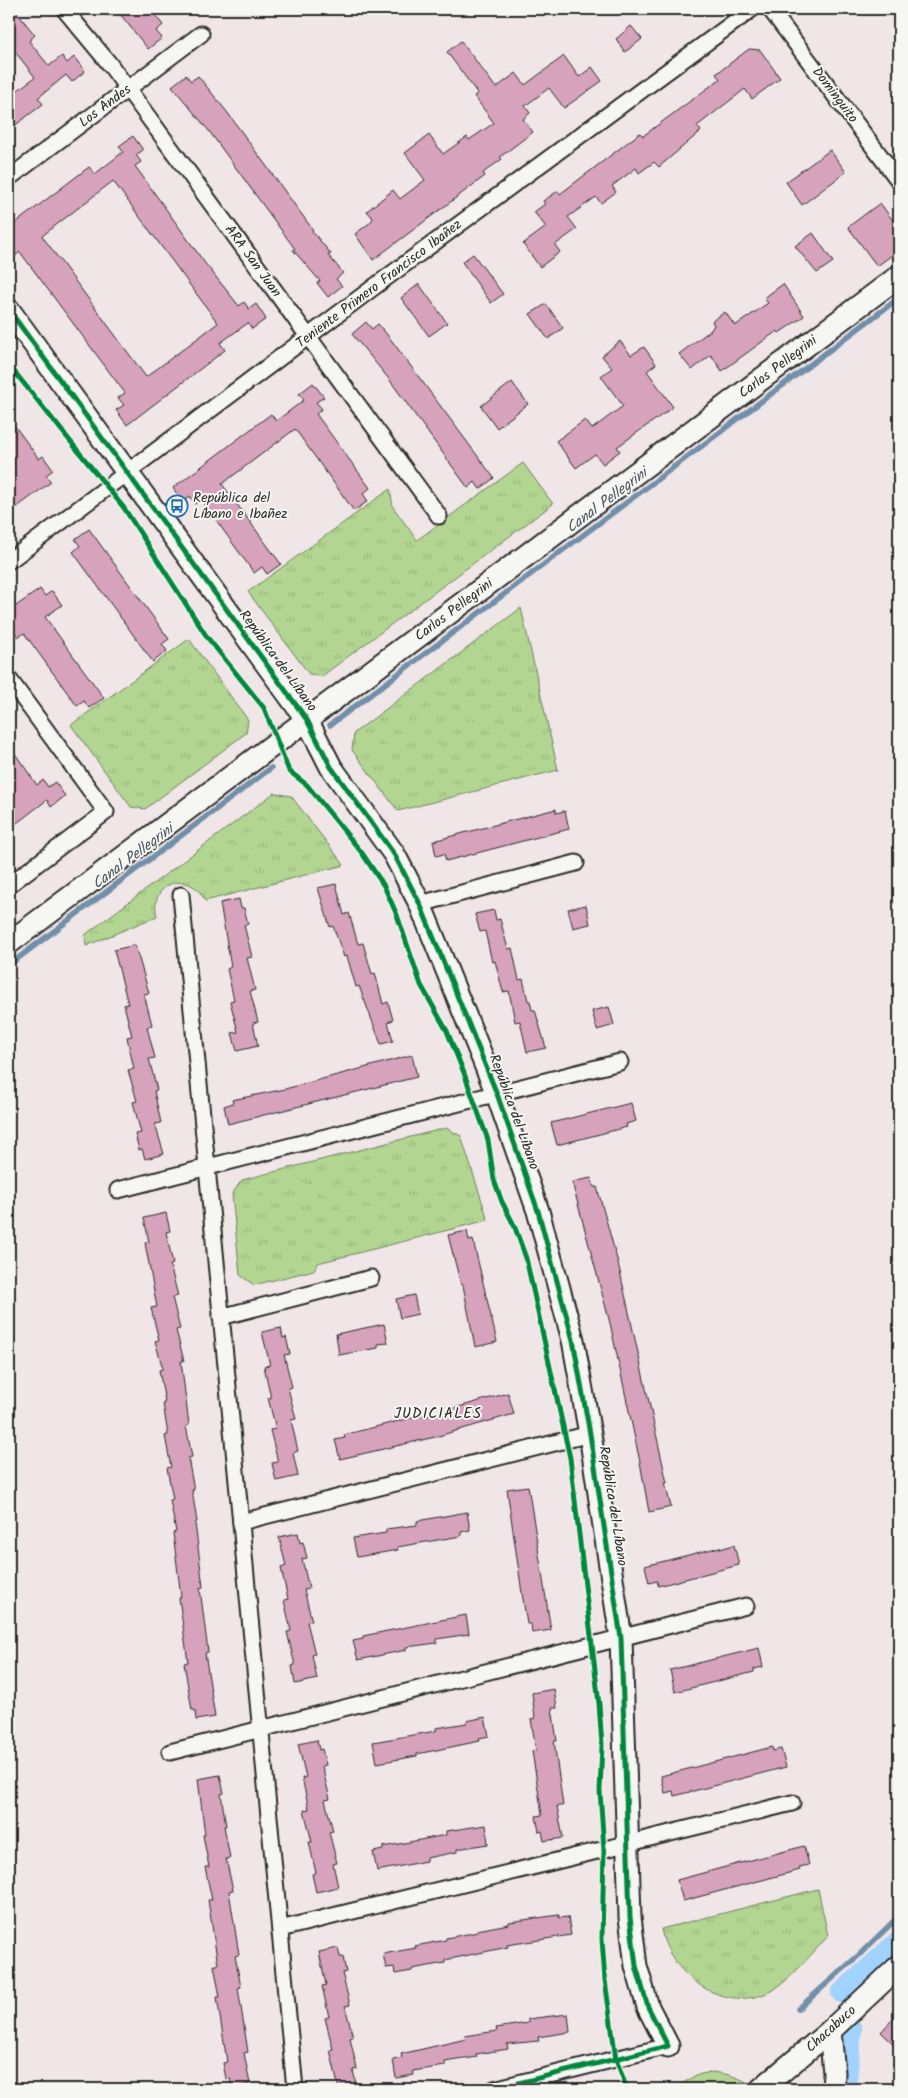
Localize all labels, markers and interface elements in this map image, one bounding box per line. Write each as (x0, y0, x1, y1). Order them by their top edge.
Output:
street label: Dominguito (806, 62, 864, 128)
street label: Los Andes (74, 79, 136, 133)
street label: Teniente Primero Francisco Ibañez (291, 214, 467, 354)
street label: ARA San Juan (219, 220, 287, 302)
street label: Carlos Pellegrini (734, 330, 822, 404)
water label: Canal Pellegrini (561, 460, 656, 540)
place label: República del Líbano e Ibañez (193, 487, 287, 525)
bus stop icon: República del Líbano e Ibañez (165, 494, 189, 518)
street label: Carlos Pellegrini (410, 573, 498, 647)
street label: República del Líbano (233, 605, 323, 717)
water label: Canal Pellegrini (87, 816, 182, 896)
street label: República del Líbano (483, 1051, 545, 1173)
district label: JUDICIALES (394, 1402, 482, 1426)
street label: República del Líbano (593, 1444, 633, 1568)
street label: Chacabuco (801, 2000, 861, 2058)

